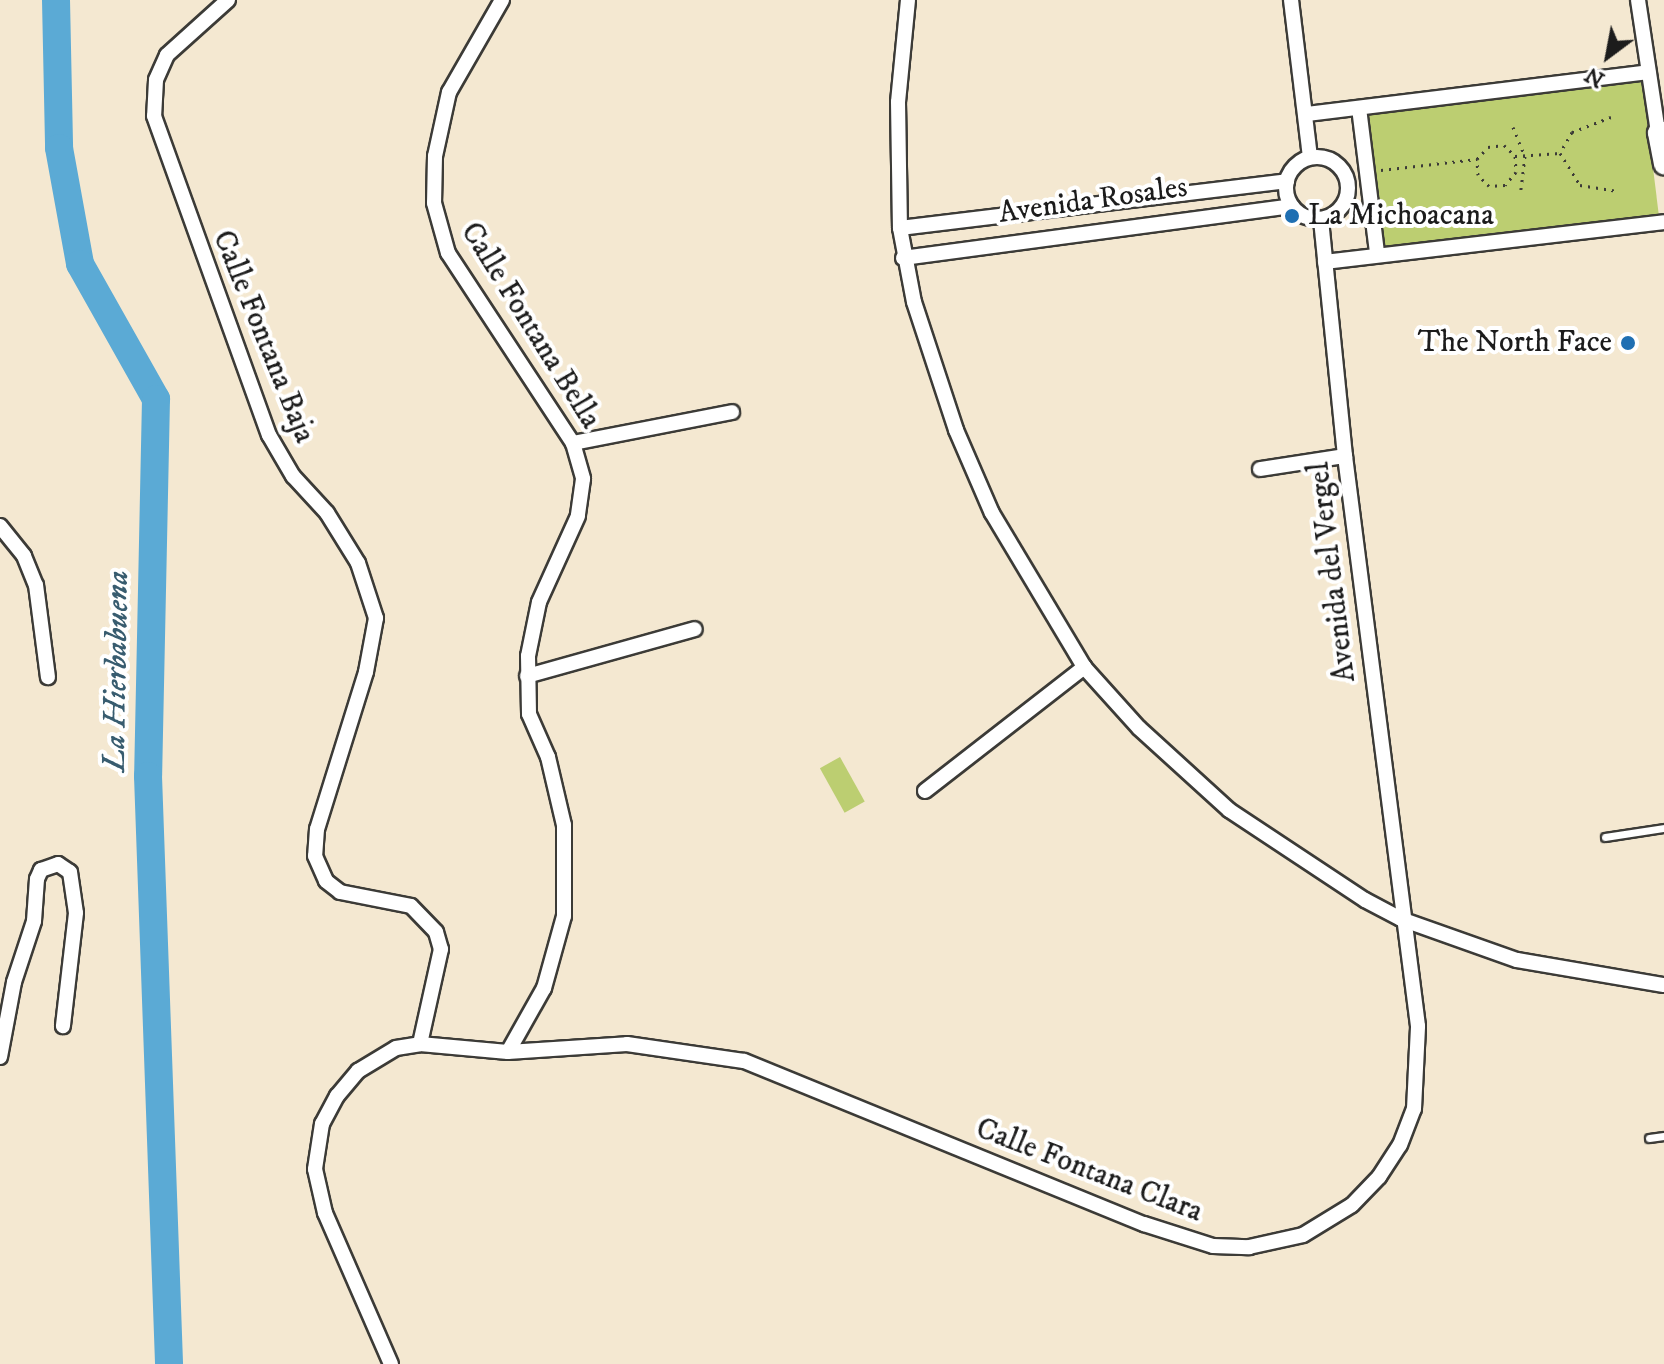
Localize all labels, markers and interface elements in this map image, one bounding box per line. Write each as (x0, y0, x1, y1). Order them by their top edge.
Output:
north arrow (1568, 16, 1648, 96)
text: N (1580, 61, 1610, 93)
street label: Avenida Rosales (996, 170, 1190, 232)
place label: La Michoacana (1308, 198, 1494, 234)
marker: La Michoacana (1283, 207, 1301, 225)
street label: Calle Fontana Bella (452, 216, 608, 436)
street label: Calle Fontana Baja (204, 226, 322, 448)
place label: The North Face (1418, 325, 1612, 361)
marker: The North Face (1619, 334, 1637, 352)
street label: Avenida del Vergel (1302, 460, 1364, 684)
water label: La Hierbabuena (96, 570, 138, 772)
street label: Calle Fontana Clara (971, 1111, 1207, 1231)

